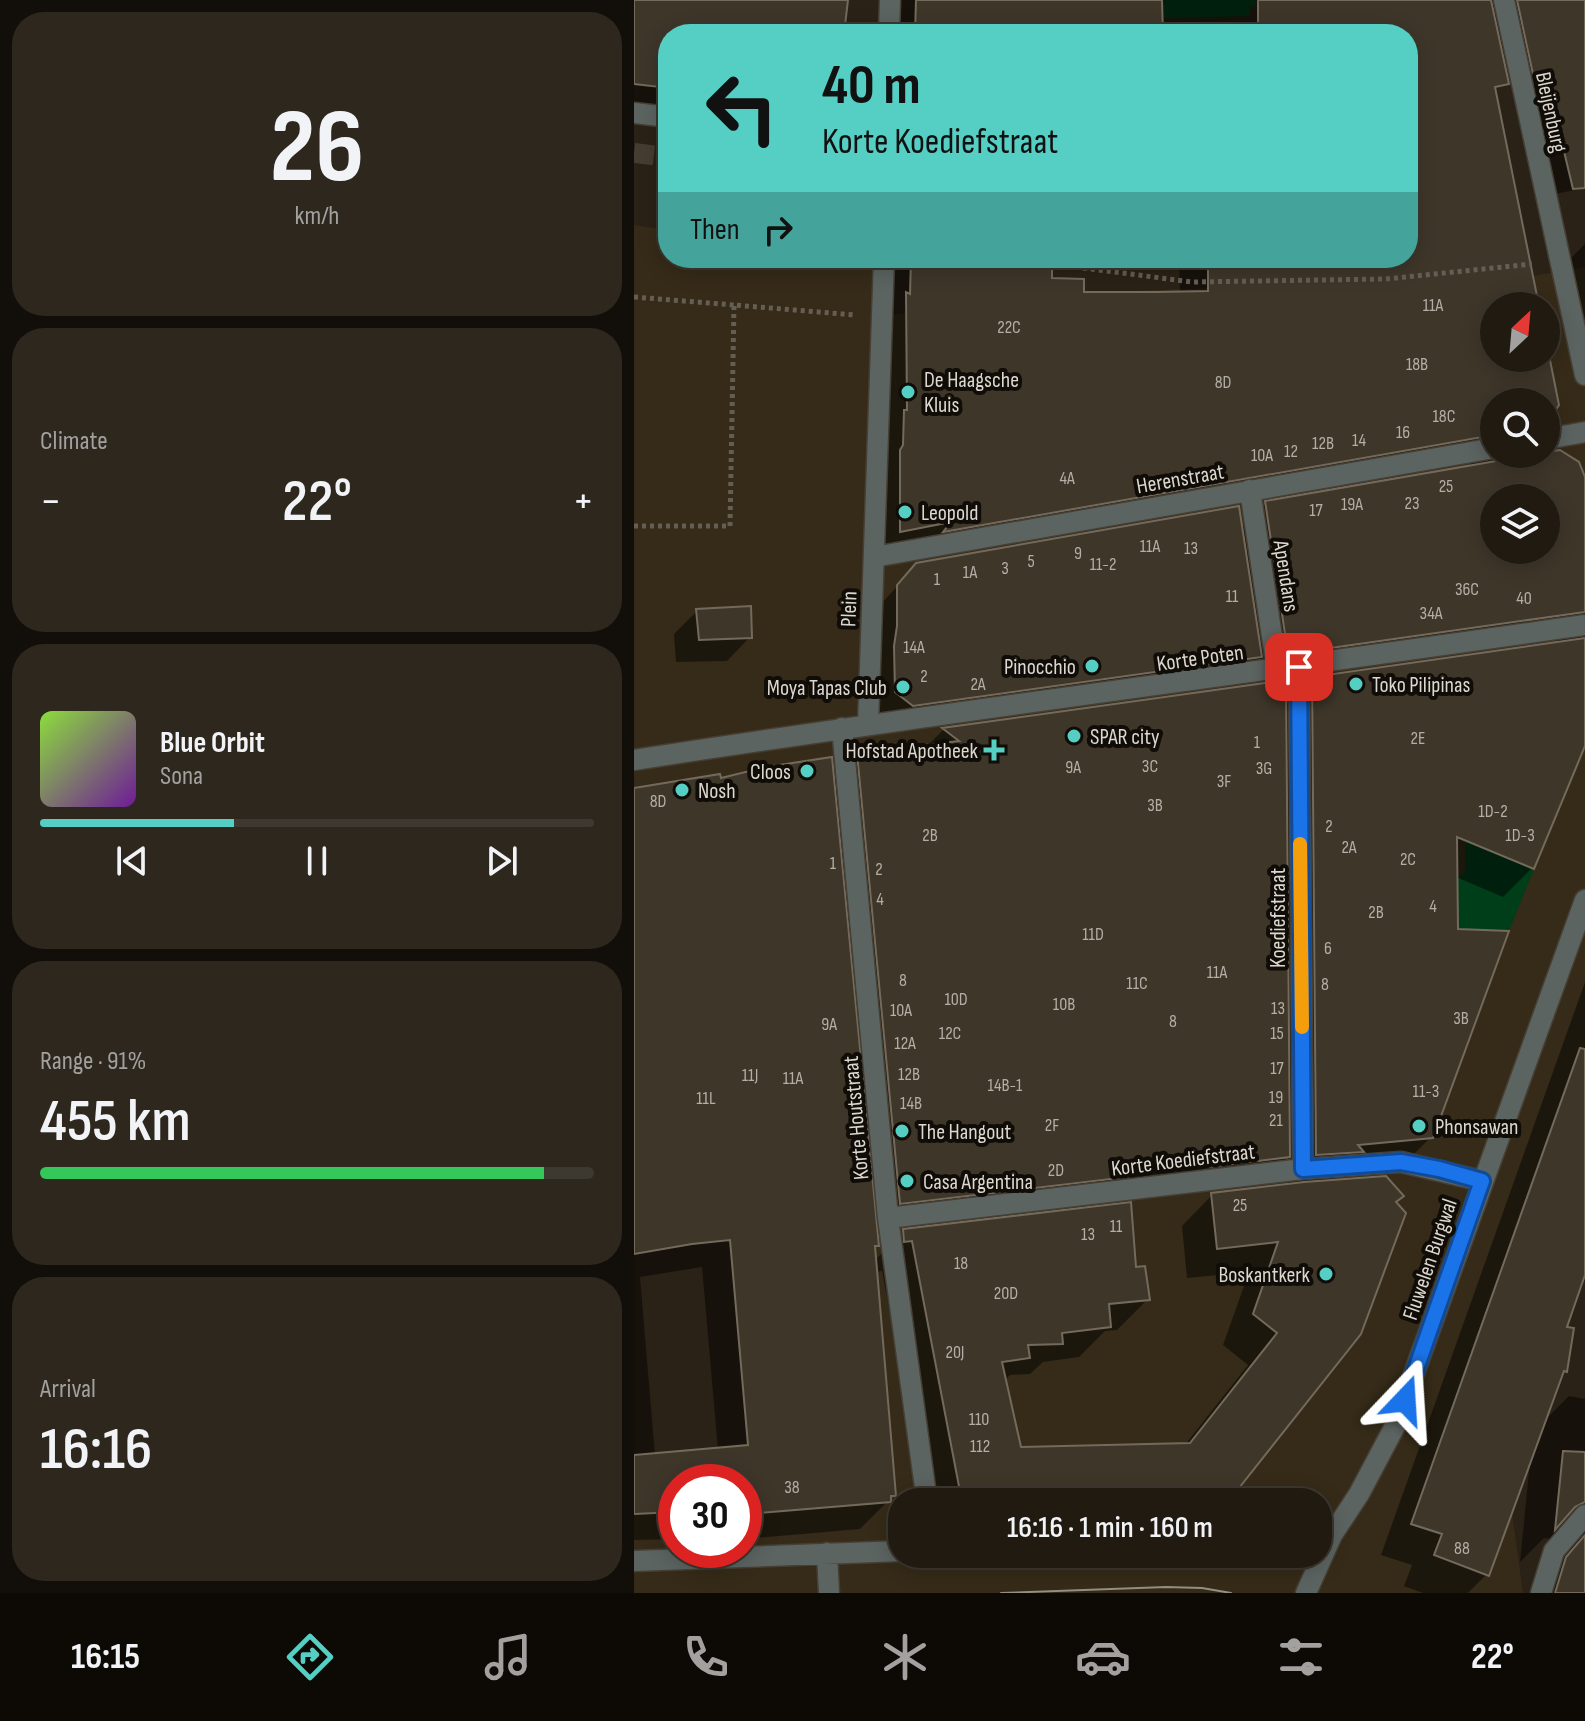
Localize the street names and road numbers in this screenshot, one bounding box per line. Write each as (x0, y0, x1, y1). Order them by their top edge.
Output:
street label: Bleijenburg (1529, 69, 1572, 155)
street label: Herenstraat (1134, 458, 1226, 500)
street label: Apendans (1266, 537, 1305, 614)
street label: Plein (835, 591, 864, 627)
street label: Korte Poten (1155, 639, 1245, 678)
street label: Koediefstraat (1265, 868, 1292, 968)
street label: Korte Houtstraat (838, 1054, 875, 1181)
street label: Korte Koediefstraat (1110, 1138, 1257, 1183)
street label: Fluwelen Burgwal (1397, 1195, 1464, 1324)

